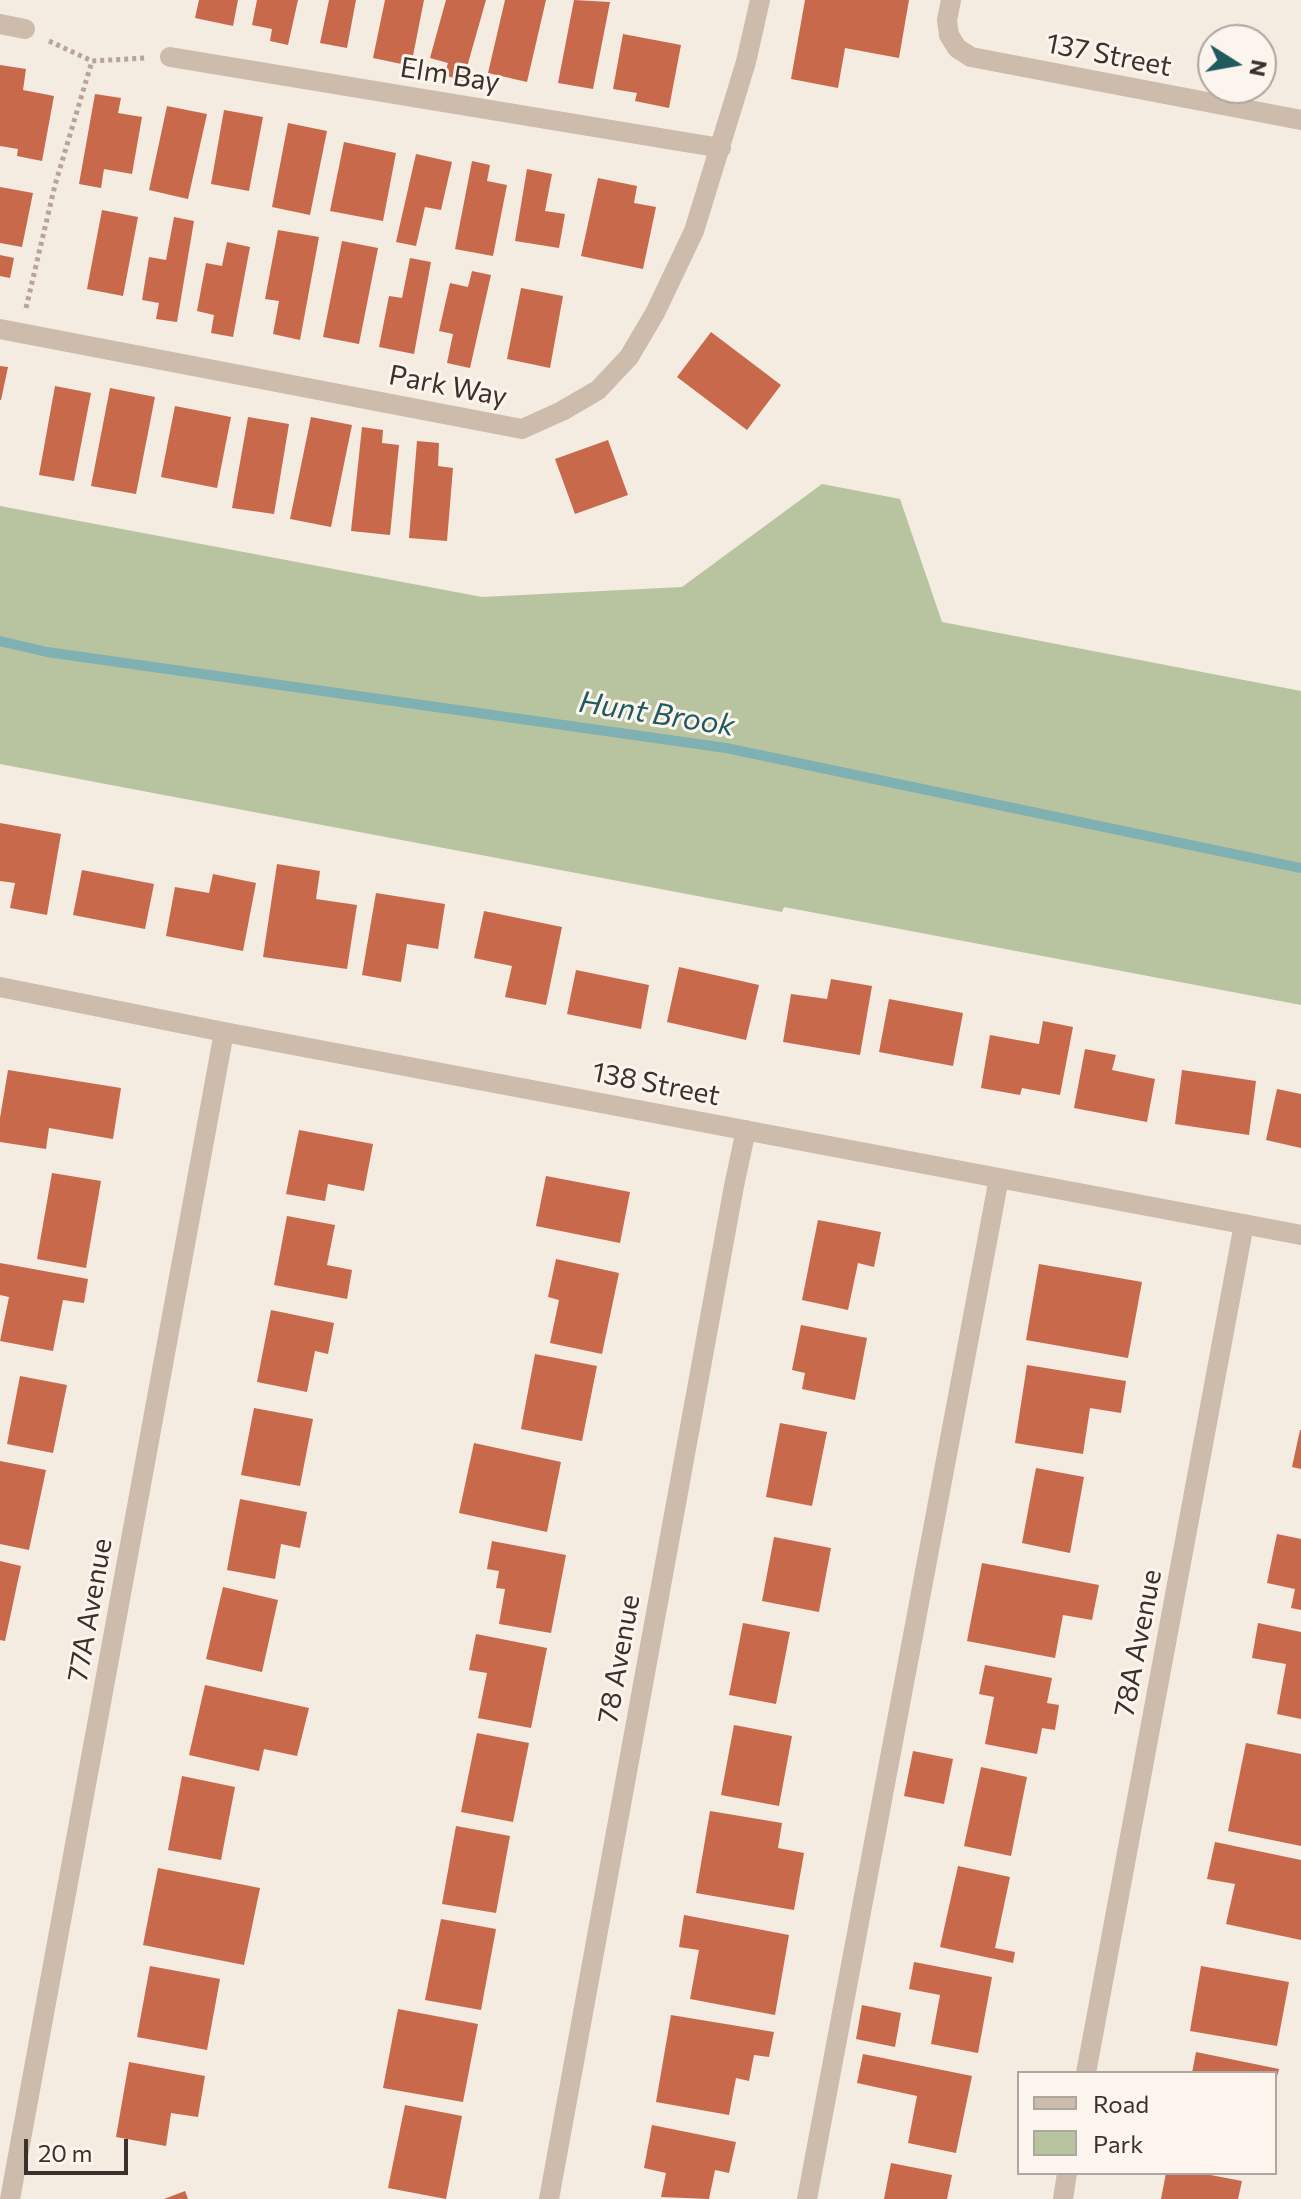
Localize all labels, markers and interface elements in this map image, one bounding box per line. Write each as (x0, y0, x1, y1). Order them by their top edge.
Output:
north arrow (1197, 24, 1277, 104)
street label: 137 Street (1043, 26, 1175, 84)
street label: Elm Bay (398, 51, 502, 99)
text: N (1244, 58, 1274, 79)
street label: Park Way (386, 358, 510, 414)
water label: Hunt Brook (576, 684, 738, 744)
street label: 138 Street (589, 1055, 723, 1113)
street label: 77A Avenue (61, 1536, 119, 1684)
street label: 78A Avenue (1107, 1567, 1169, 1719)
street label: 78 Avenue (591, 1592, 647, 1726)
legend (1017, 2071, 1277, 2175)
text: Road (1093, 2089, 1149, 2118)
scale bar (28, 2123, 132, 2173)
text: Park (1093, 2129, 1143, 2158)
text: 20 m (38, 2138, 92, 2167)

